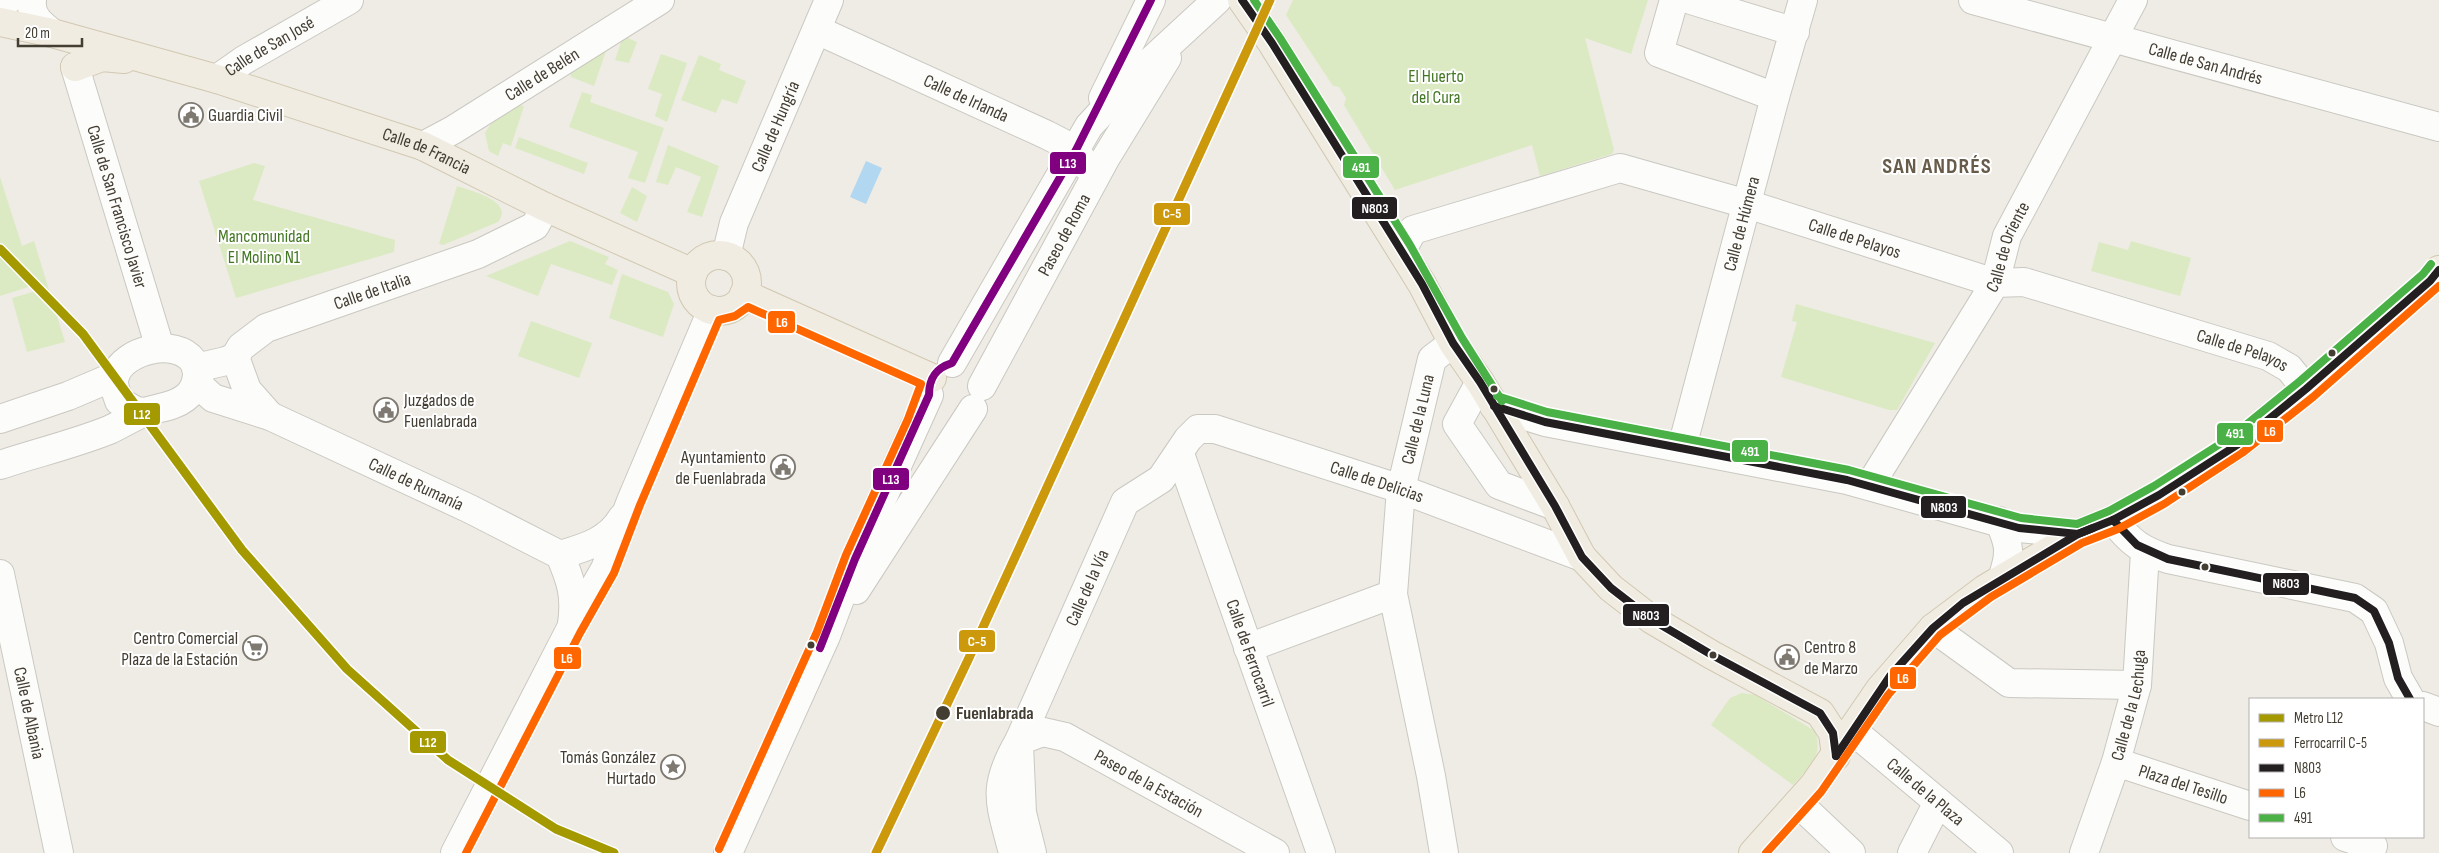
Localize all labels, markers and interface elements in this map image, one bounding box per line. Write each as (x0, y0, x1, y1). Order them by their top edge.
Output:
street label: Calle de San José (221, 12, 318, 81)
scale bar (18, 15, 81, 47)
text: 20 m (25, 24, 50, 43)
street label: Calle de San Andrés (2146, 38, 2265, 89)
street label: Calle de Belén (501, 43, 583, 106)
park label: El Huerto del Cura (1408, 66, 1464, 108)
street label: Calle de Irlanda (920, 70, 1012, 127)
street label: Calle de Hungría (747, 78, 804, 175)
public building icon: Guardia Civil (178, 102, 204, 128)
place label: Guardia Civil (208, 105, 283, 126)
street label: Calle de San Francisco Javier (82, 123, 151, 291)
street label: Calle de Francia (380, 124, 474, 179)
line badge: L13 (1049, 151, 1087, 175)
district label: SAN ANDRÉS (1882, 153, 1992, 180)
text: L13 (1059, 155, 1077, 172)
line badge: 491 (1342, 155, 1380, 179)
text: 491 (1352, 159, 1371, 176)
street label: Calle de Húmera (1719, 174, 1764, 274)
street label: Paseo de Roma (1034, 190, 1095, 280)
line badge: N803 (1351, 196, 1398, 220)
street label: Calle de Oriente (1982, 198, 2034, 296)
text: N803 (1361, 200, 1389, 217)
line badge: C-5 (1153, 202, 1191, 226)
text: C-5 (1163, 205, 1181, 222)
street label: Calle de Pelayos (1806, 214, 1903, 263)
park label: Mancomunidad El Molino N1 (218, 226, 310, 268)
street label: Calle de Italia (331, 268, 413, 315)
line badge: L6 (767, 310, 796, 334)
text: L6 (776, 314, 788, 331)
street label: Calle de Pelayos (2194, 325, 2292, 376)
unlabelled marker (2327, 348, 2337, 358)
street label: Calle de la Luna (1397, 372, 1439, 467)
unlabelled marker (1489, 384, 1499, 394)
place label: Juzgados de Fuenlabrada (403, 390, 477, 432)
public building icon: Juzgados de Fuenlabrada (373, 397, 399, 423)
line badge: L12 (123, 402, 161, 426)
text: L12 (133, 406, 151, 423)
line badge: L6 (2256, 419, 2284, 443)
line badge: 491 (2216, 422, 2254, 446)
text: L6 (2264, 423, 2276, 440)
text: 491 (2226, 425, 2245, 442)
line badge: 491 (1731, 439, 1769, 463)
text: 491 (1741, 443, 1760, 460)
place label: Ayuntamiento de Fuenlabrada (675, 447, 766, 489)
street label: Calle de Rumanía (365, 453, 467, 516)
public building icon: Ayuntamiento de Fuenlabrada (770, 454, 796, 480)
street label: Calle de Delicias (1327, 457, 1426, 508)
line badge: L13 (872, 467, 910, 491)
text: L13 (882, 471, 900, 488)
unlabelled marker (2177, 487, 2187, 497)
line badge: N803 (1920, 495, 1967, 519)
text: N803 (1930, 499, 1958, 516)
street label: Calle de la Vía (1061, 546, 1114, 629)
unlabelled marker (2200, 562, 2210, 572)
line badge: N803 (2262, 572, 2310, 596)
text: N803 (2272, 575, 2300, 592)
street label: Calle de Ferrocarril (1221, 597, 1278, 710)
line badge: N803 (1622, 603, 1670, 627)
text: N803 (1632, 607, 1660, 624)
place label: Centro Comercial Plaza de la Estación (121, 628, 238, 670)
line badge: C-5 (958, 629, 996, 653)
text: C-5 (968, 633, 986, 650)
supermarket icon: Centro Comercial Plaza de la Estación (242, 635, 268, 661)
place label: Centro 8 de Marzo (1804, 637, 1858, 679)
unlabelled marker (806, 640, 816, 650)
public building icon: Centro 8 de Marzo (1774, 644, 1800, 670)
line badge: L6 (553, 646, 582, 670)
street label: Calle de la Lechuga (2107, 649, 2150, 763)
text: L6 (561, 650, 573, 667)
unlabelled marker (1708, 650, 1718, 660)
street label: Calle de Albania (9, 665, 49, 761)
line badge: L6 (1889, 666, 1917, 690)
text: L6 (1897, 670, 1909, 687)
legend (2249, 698, 2424, 838)
place label: Fuenlabrada (956, 703, 1034, 724)
marker: Fuenlabrada (934, 704, 952, 722)
text: Metro L12 (2294, 709, 2343, 728)
line badge: L12 (409, 730, 447, 754)
text: L12 (419, 734, 437, 751)
text: Ferrocarril C-5 (2294, 734, 2367, 753)
street label: Paseo de la Estación (1090, 745, 1207, 822)
place label: Tomás González Hurtado (560, 747, 657, 789)
place icon: Tomás González Hurtado (660, 754, 686, 780)
street label: Calle de la Plaza (1882, 754, 1968, 830)
text: N803 (2294, 759, 2321, 778)
street label: Plaza del Tesillo (2136, 760, 2231, 809)
text: L6 (2294, 784, 2306, 803)
text: 491 (2294, 809, 2313, 828)

